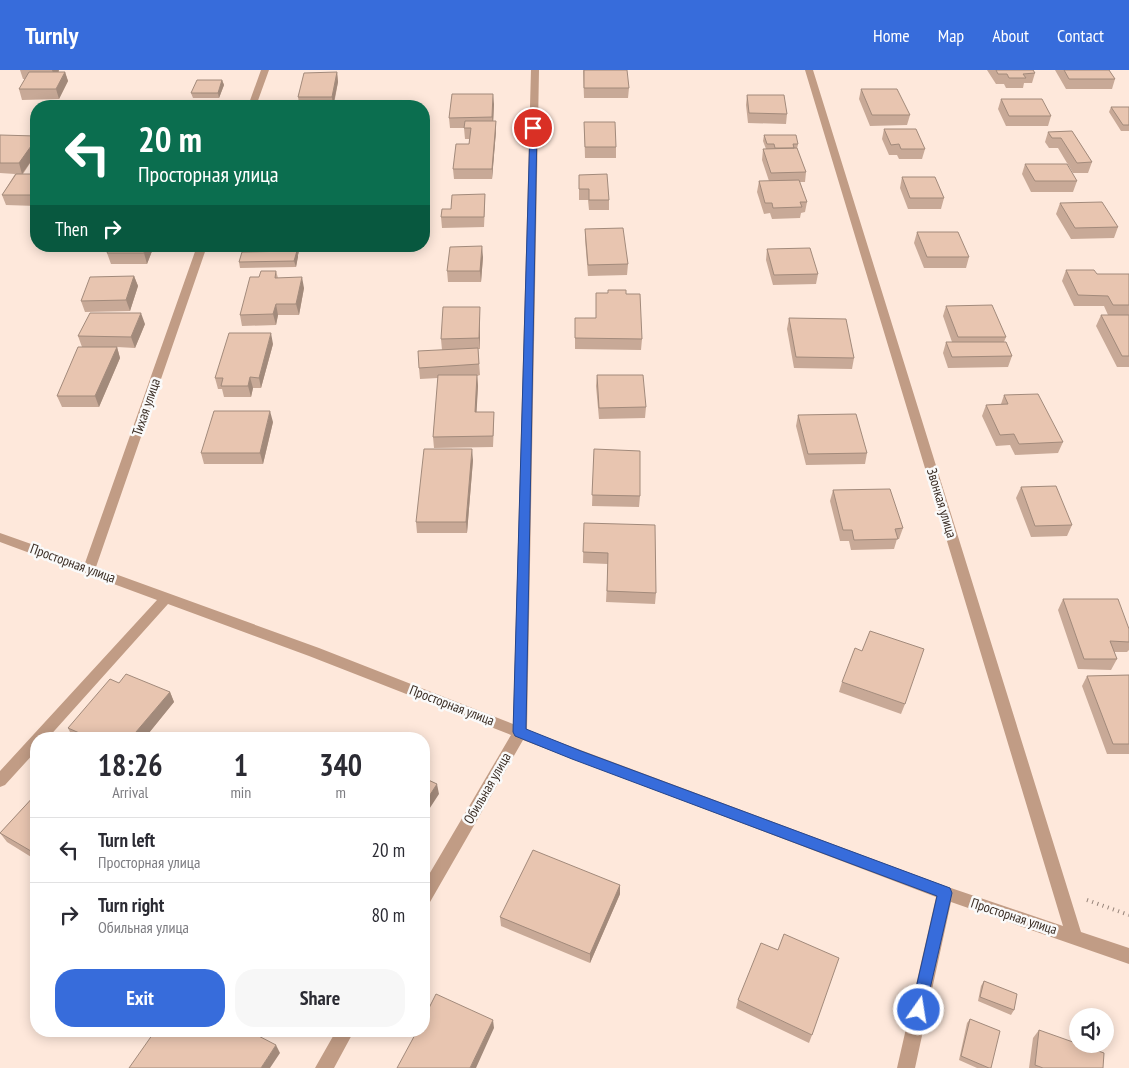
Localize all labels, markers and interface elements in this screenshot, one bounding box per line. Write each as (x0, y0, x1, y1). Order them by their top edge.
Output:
text: Turnly (25, 20, 78, 51)
text: Home (873, 24, 910, 47)
text: Map (938, 24, 964, 47)
text: About (992, 24, 1029, 47)
text: Contact (1057, 24, 1104, 47)
pin (512, 107, 554, 149)
icon: arrive (519, 114, 547, 142)
text: 20 m (138, 116, 202, 162)
icon: left (55, 120, 120, 185)
text: Просторная улица (138, 160, 279, 188)
icon: right (98, 215, 126, 243)
text: Then (55, 217, 88, 241)
street label: Тихая улица (128, 376, 164, 438)
street label: Звонкая улица (923, 466, 961, 540)
street label: Просторная улица (28, 539, 118, 587)
street label: Просторная улица (407, 681, 497, 729)
text: 18:26 (98, 745, 163, 784)
text: 1 (234, 745, 248, 784)
text: 340 (319, 745, 362, 784)
street label: Обильная улица (459, 749, 515, 827)
text: Arrival (112, 782, 148, 802)
text: min (230, 782, 251, 802)
text: m (335, 782, 346, 802)
text: Turn left (98, 828, 155, 852)
icon: left (55, 836, 83, 864)
text: 20 m (372, 838, 405, 862)
text: Просторная улица (98, 852, 200, 872)
text: Turn right (98, 893, 164, 917)
street label: Просторная улица (969, 894, 1059, 938)
icon: right (55, 901, 83, 929)
text: 80 m (372, 903, 405, 927)
text: Обильная улица (98, 917, 189, 937)
button: Exit (55, 969, 225, 1027)
button: Share (235, 969, 405, 1027)
position arrow (892, 983, 944, 1035)
map controls (1069, 1008, 1114, 1053)
button: sound (1069, 1008, 1114, 1053)

